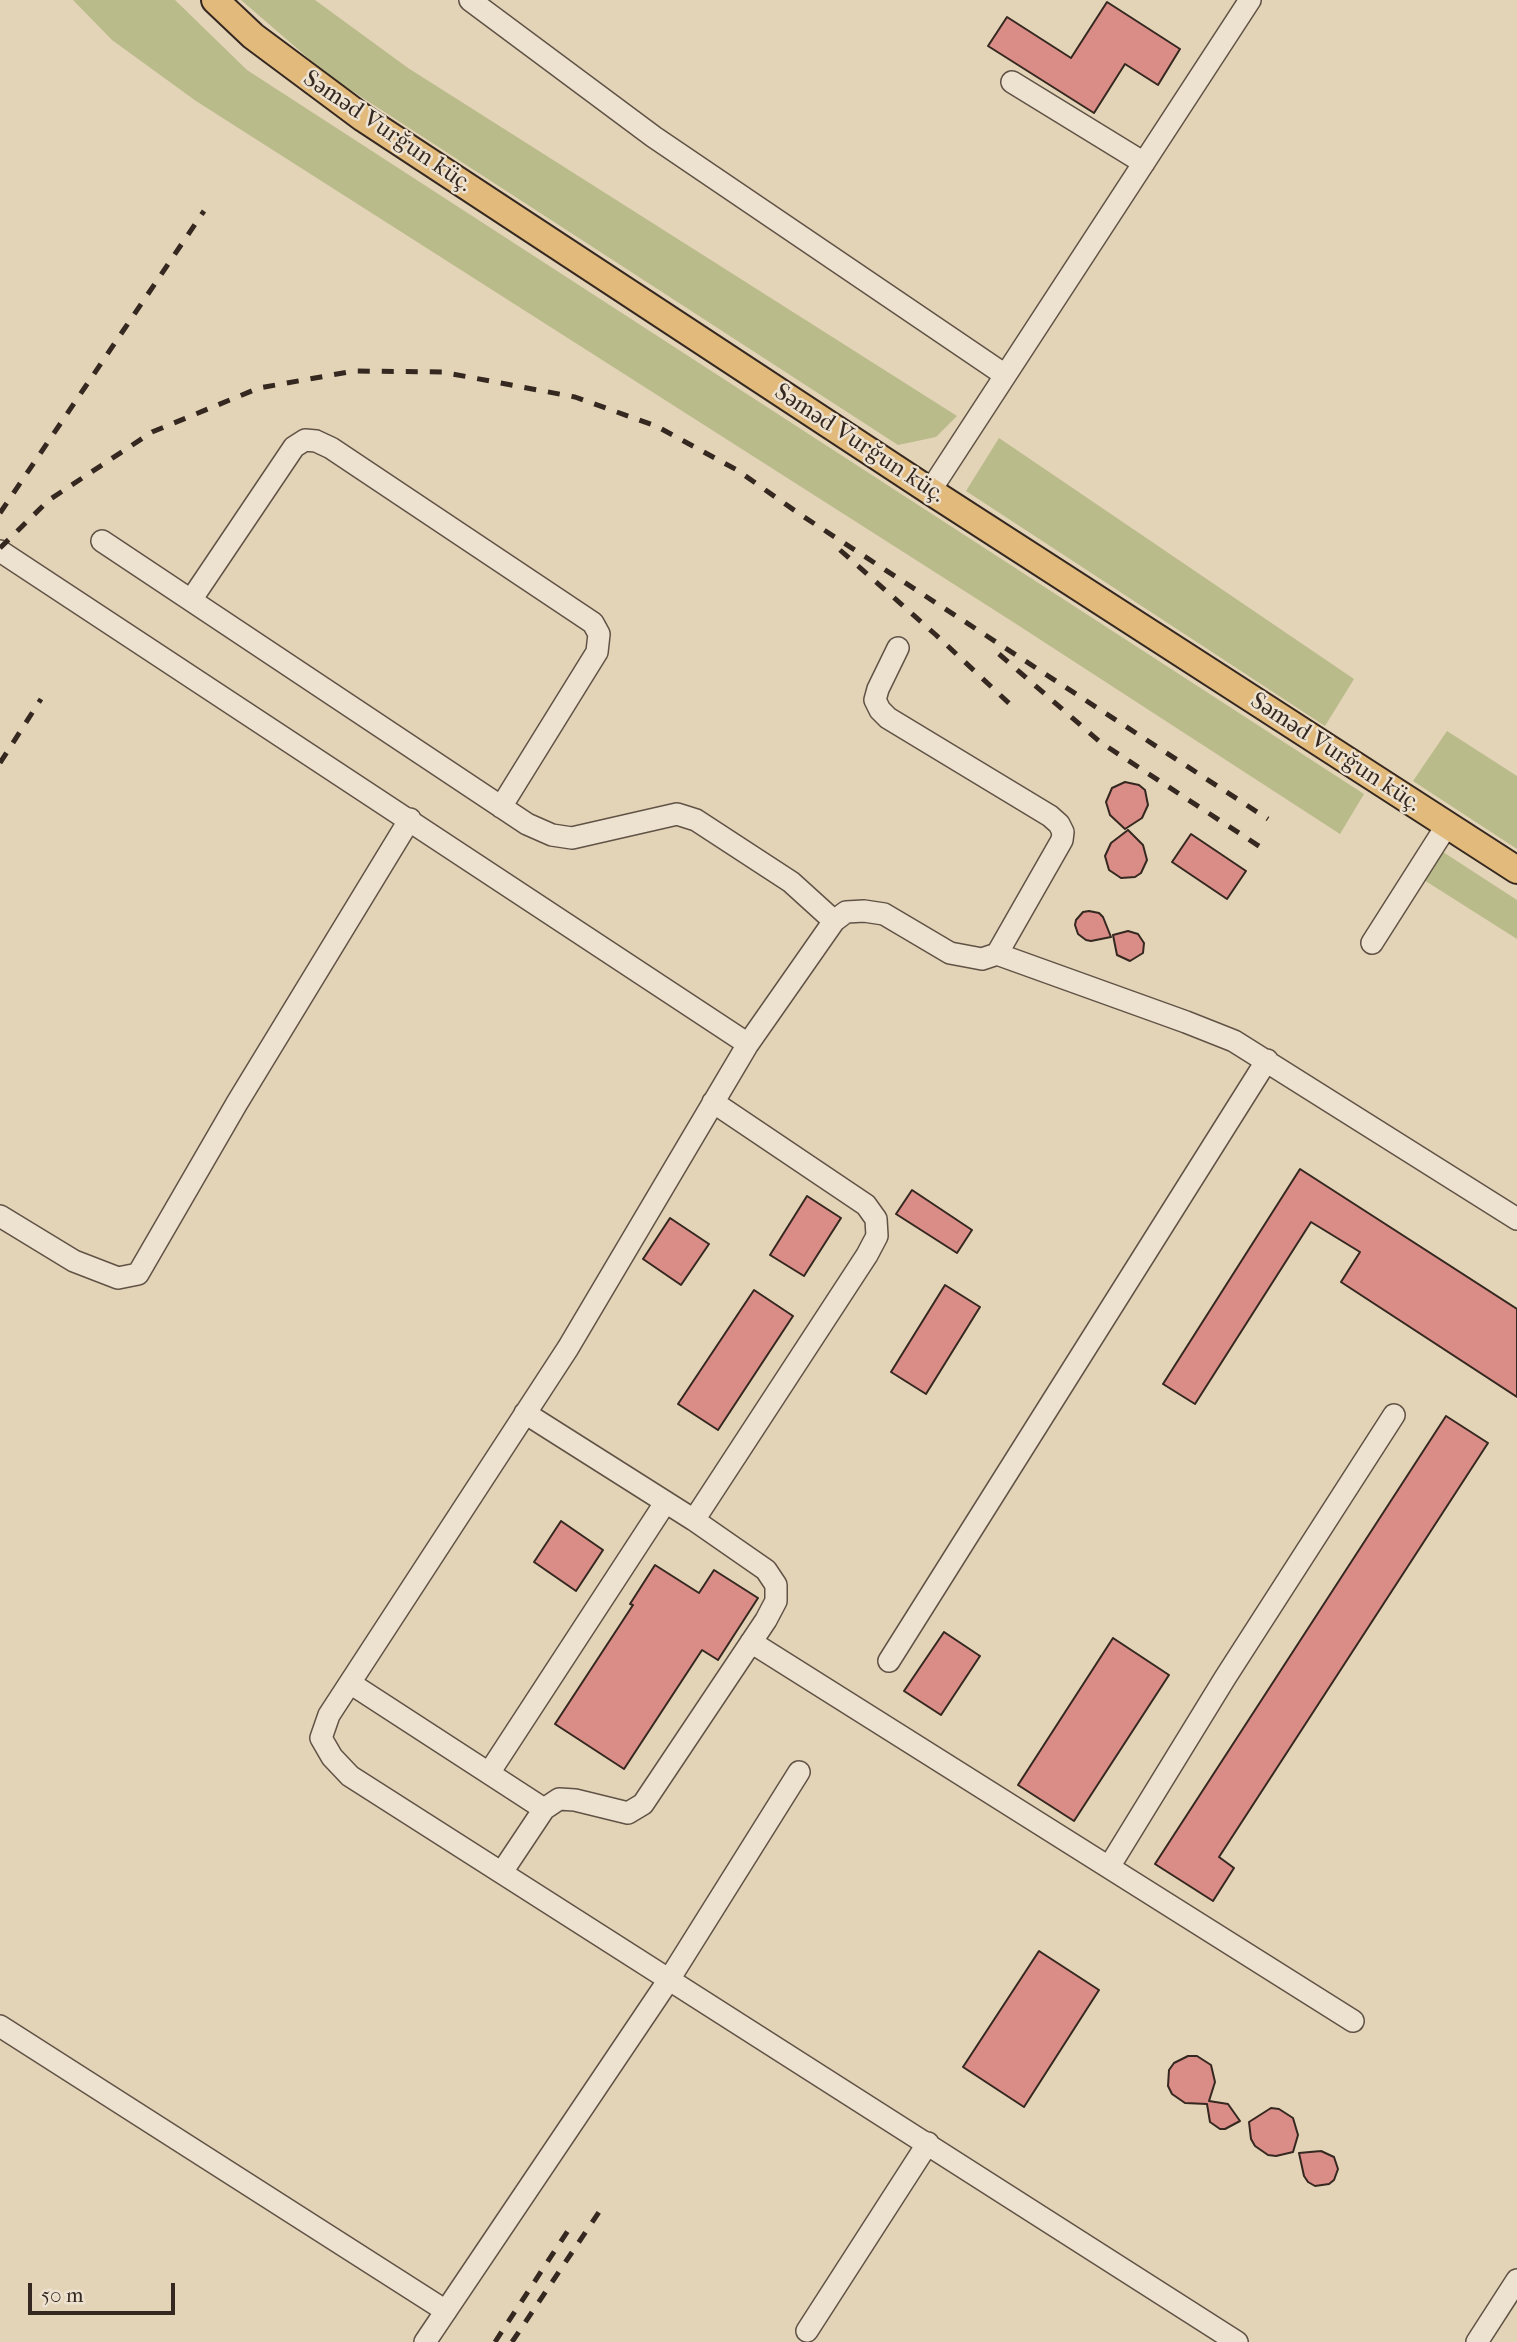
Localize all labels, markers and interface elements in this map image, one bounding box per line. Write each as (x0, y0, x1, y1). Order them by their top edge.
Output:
street label: Səməd Vurğun küç. (297, 65, 477, 199)
street label: Səməd Vurğun küç. (768, 378, 950, 510)
street label: Səməd Vurğun küç. (1244, 687, 1426, 819)
scale bar (32, 2268, 178, 2312)
text: 50 m (41, 2283, 84, 2307)

